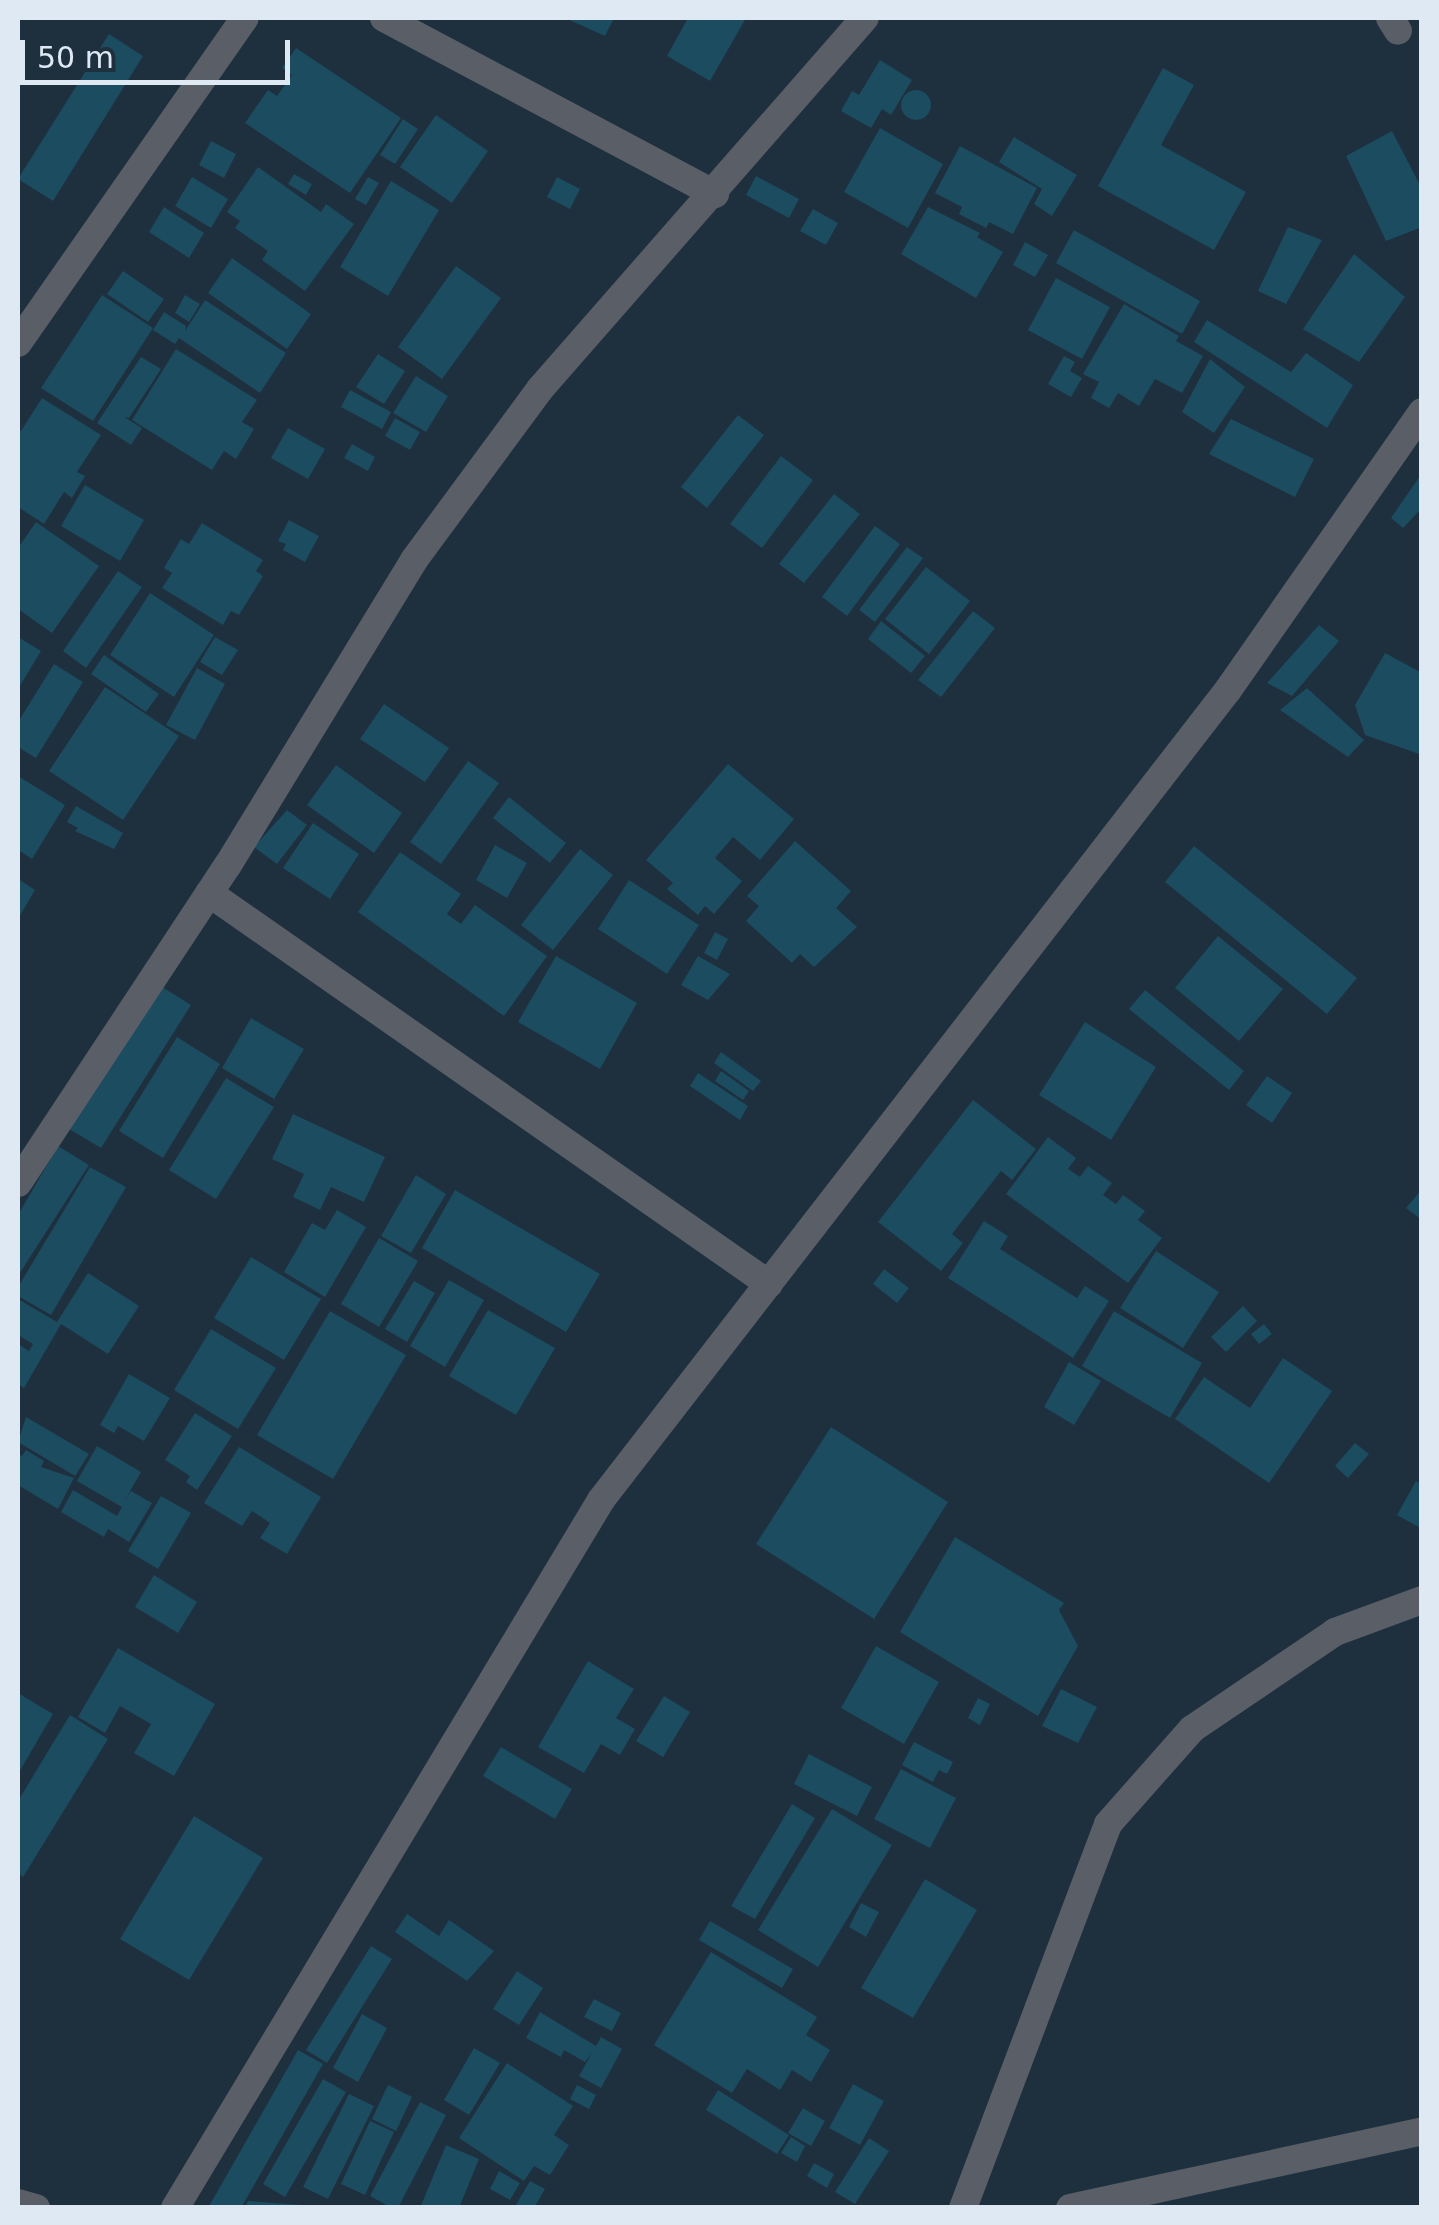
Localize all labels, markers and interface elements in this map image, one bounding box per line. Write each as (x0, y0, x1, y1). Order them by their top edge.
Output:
scale bar (25, 20, 295, 82)
text: 50 m (37, 40, 114, 75)

